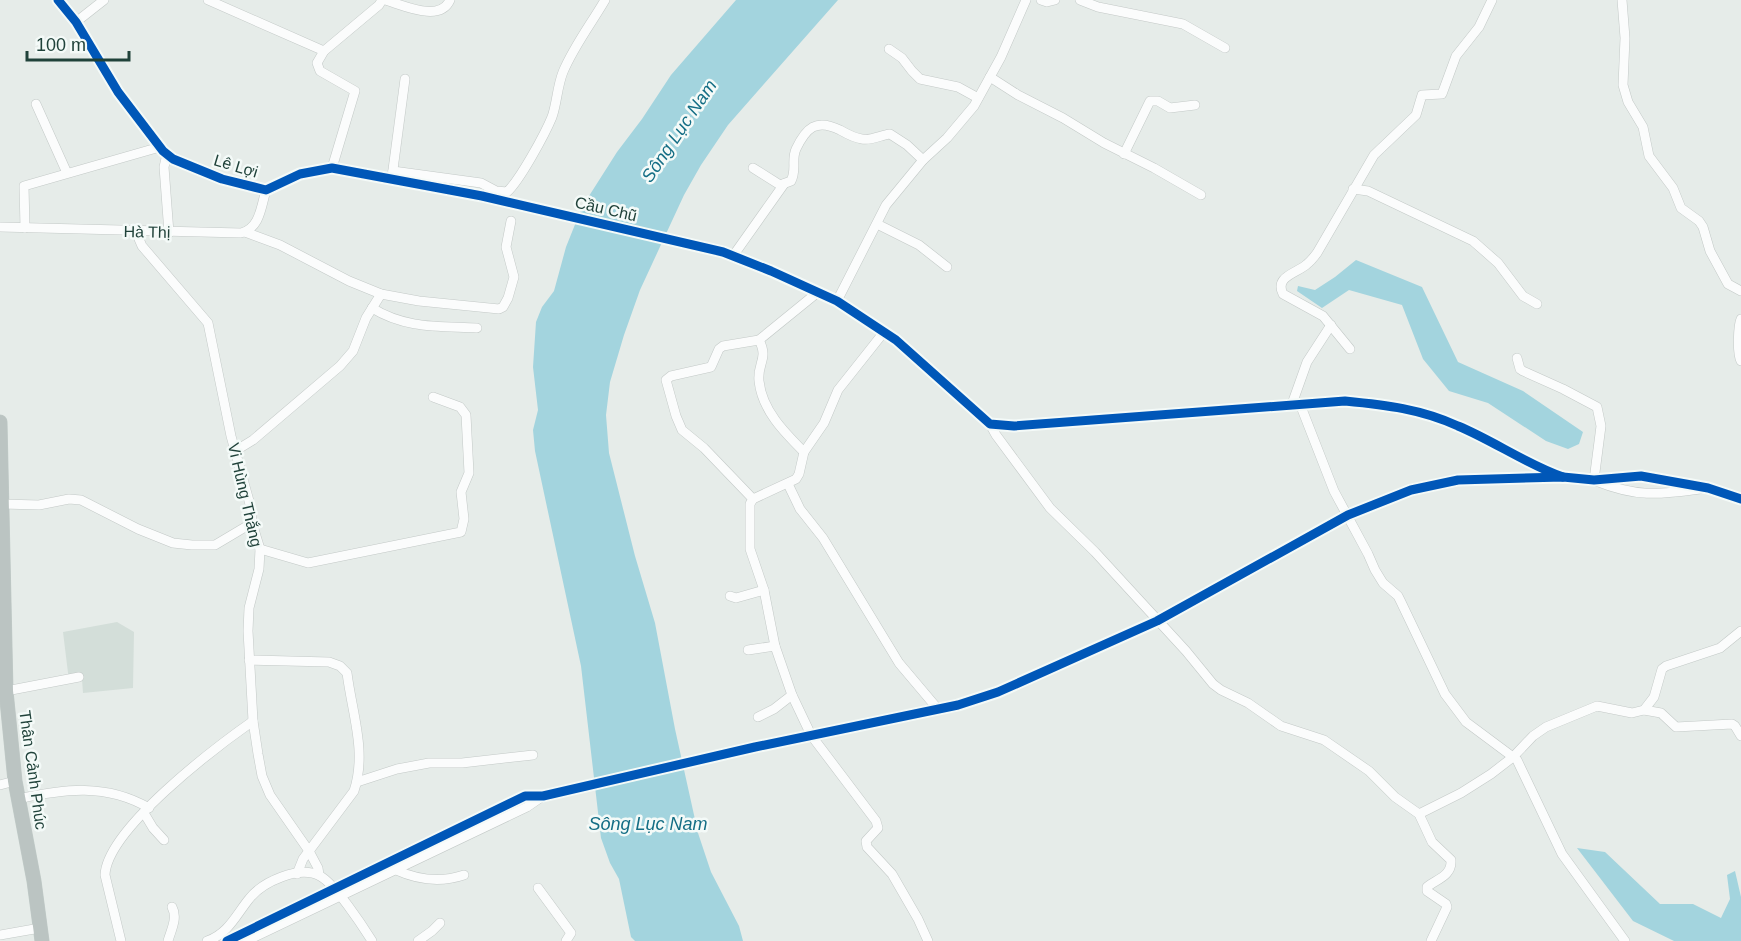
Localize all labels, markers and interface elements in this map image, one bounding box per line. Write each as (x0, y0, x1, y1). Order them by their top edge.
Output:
scale bar (27, 24, 129, 62)
text: 100 m (36, 35, 86, 55)
water label: Sông Lục Nam (637, 76, 721, 186)
street label: Lê Lợi (212, 151, 260, 181)
street label: Cầu Chũ (573, 194, 639, 224)
street label: Hà Thị (123, 223, 171, 241)
street label: Vi Hùng Thắng (225, 441, 266, 549)
street label: Thân Cảnh Phúc (16, 709, 50, 831)
water label: Sông Lục Nam (588, 814, 708, 834)

